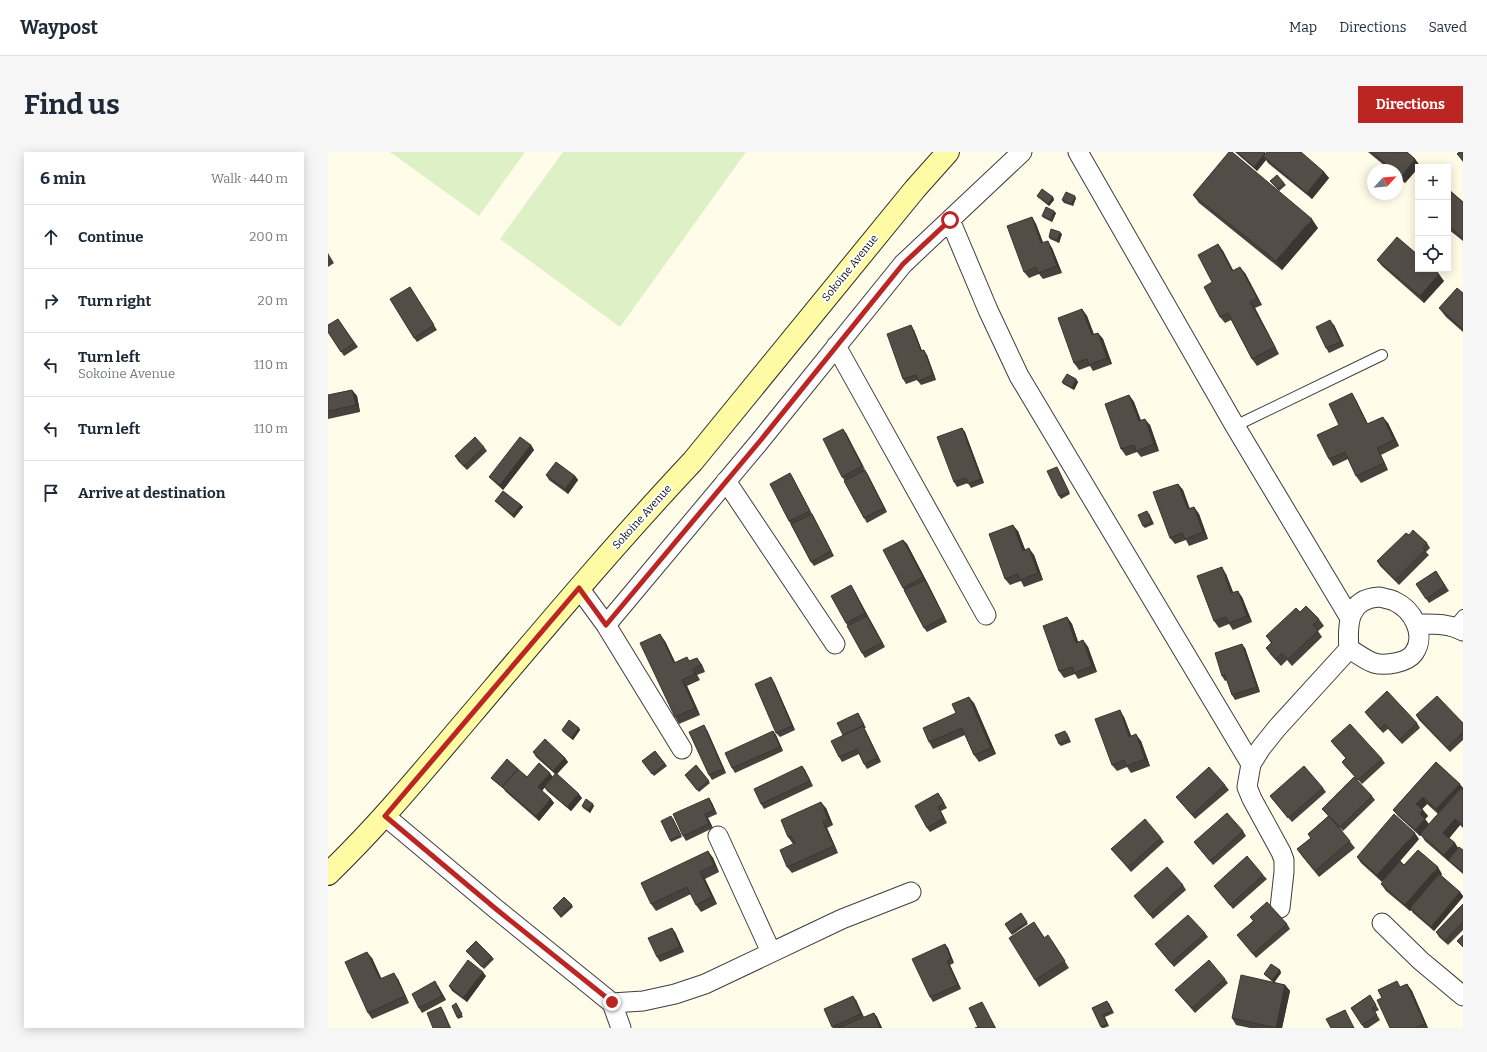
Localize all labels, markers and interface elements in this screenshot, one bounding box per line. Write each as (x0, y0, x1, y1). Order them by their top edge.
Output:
text: Waypost (20, 16, 98, 39)
text: Map (1289, 19, 1317, 36)
text: Directions (1339, 19, 1407, 36)
text: Saved (1429, 19, 1467, 36)
button: Directions (1358, 86, 1463, 123)
text: Find us (24, 88, 120, 121)
north arrow (1367, 164, 1403, 200)
map controls (1415, 164, 1451, 272)
button: + (1415, 164, 1451, 200)
text: 6 min (40, 168, 86, 189)
text: Walk · 440 m (211, 171, 288, 186)
button: − (1415, 200, 1451, 236)
route start (941, 211, 959, 229)
icon: ahead (40, 226, 62, 248)
text: Continue (78, 228, 144, 246)
text: 200 m (249, 229, 288, 244)
street label: Sokoine Avenue (819, 232, 881, 304)
button: locate (1415, 236, 1451, 272)
icon: right (40, 290, 62, 312)
text: Turn right (78, 292, 151, 310)
text: 20 m (258, 293, 288, 308)
text: Turn left (78, 348, 140, 366)
icon: left (40, 354, 62, 376)
text: 110 m (254, 357, 288, 372)
text: Sokoine Avenue (78, 366, 175, 381)
icon: left (40, 418, 62, 440)
text: Turn left (78, 420, 140, 438)
text: 110 m (254, 421, 288, 436)
icon: arrive (40, 482, 62, 504)
street label: Sokoine Avenue (610, 482, 674, 552)
text: Arrive at destination (78, 484, 225, 502)
route end (603, 993, 621, 1011)

